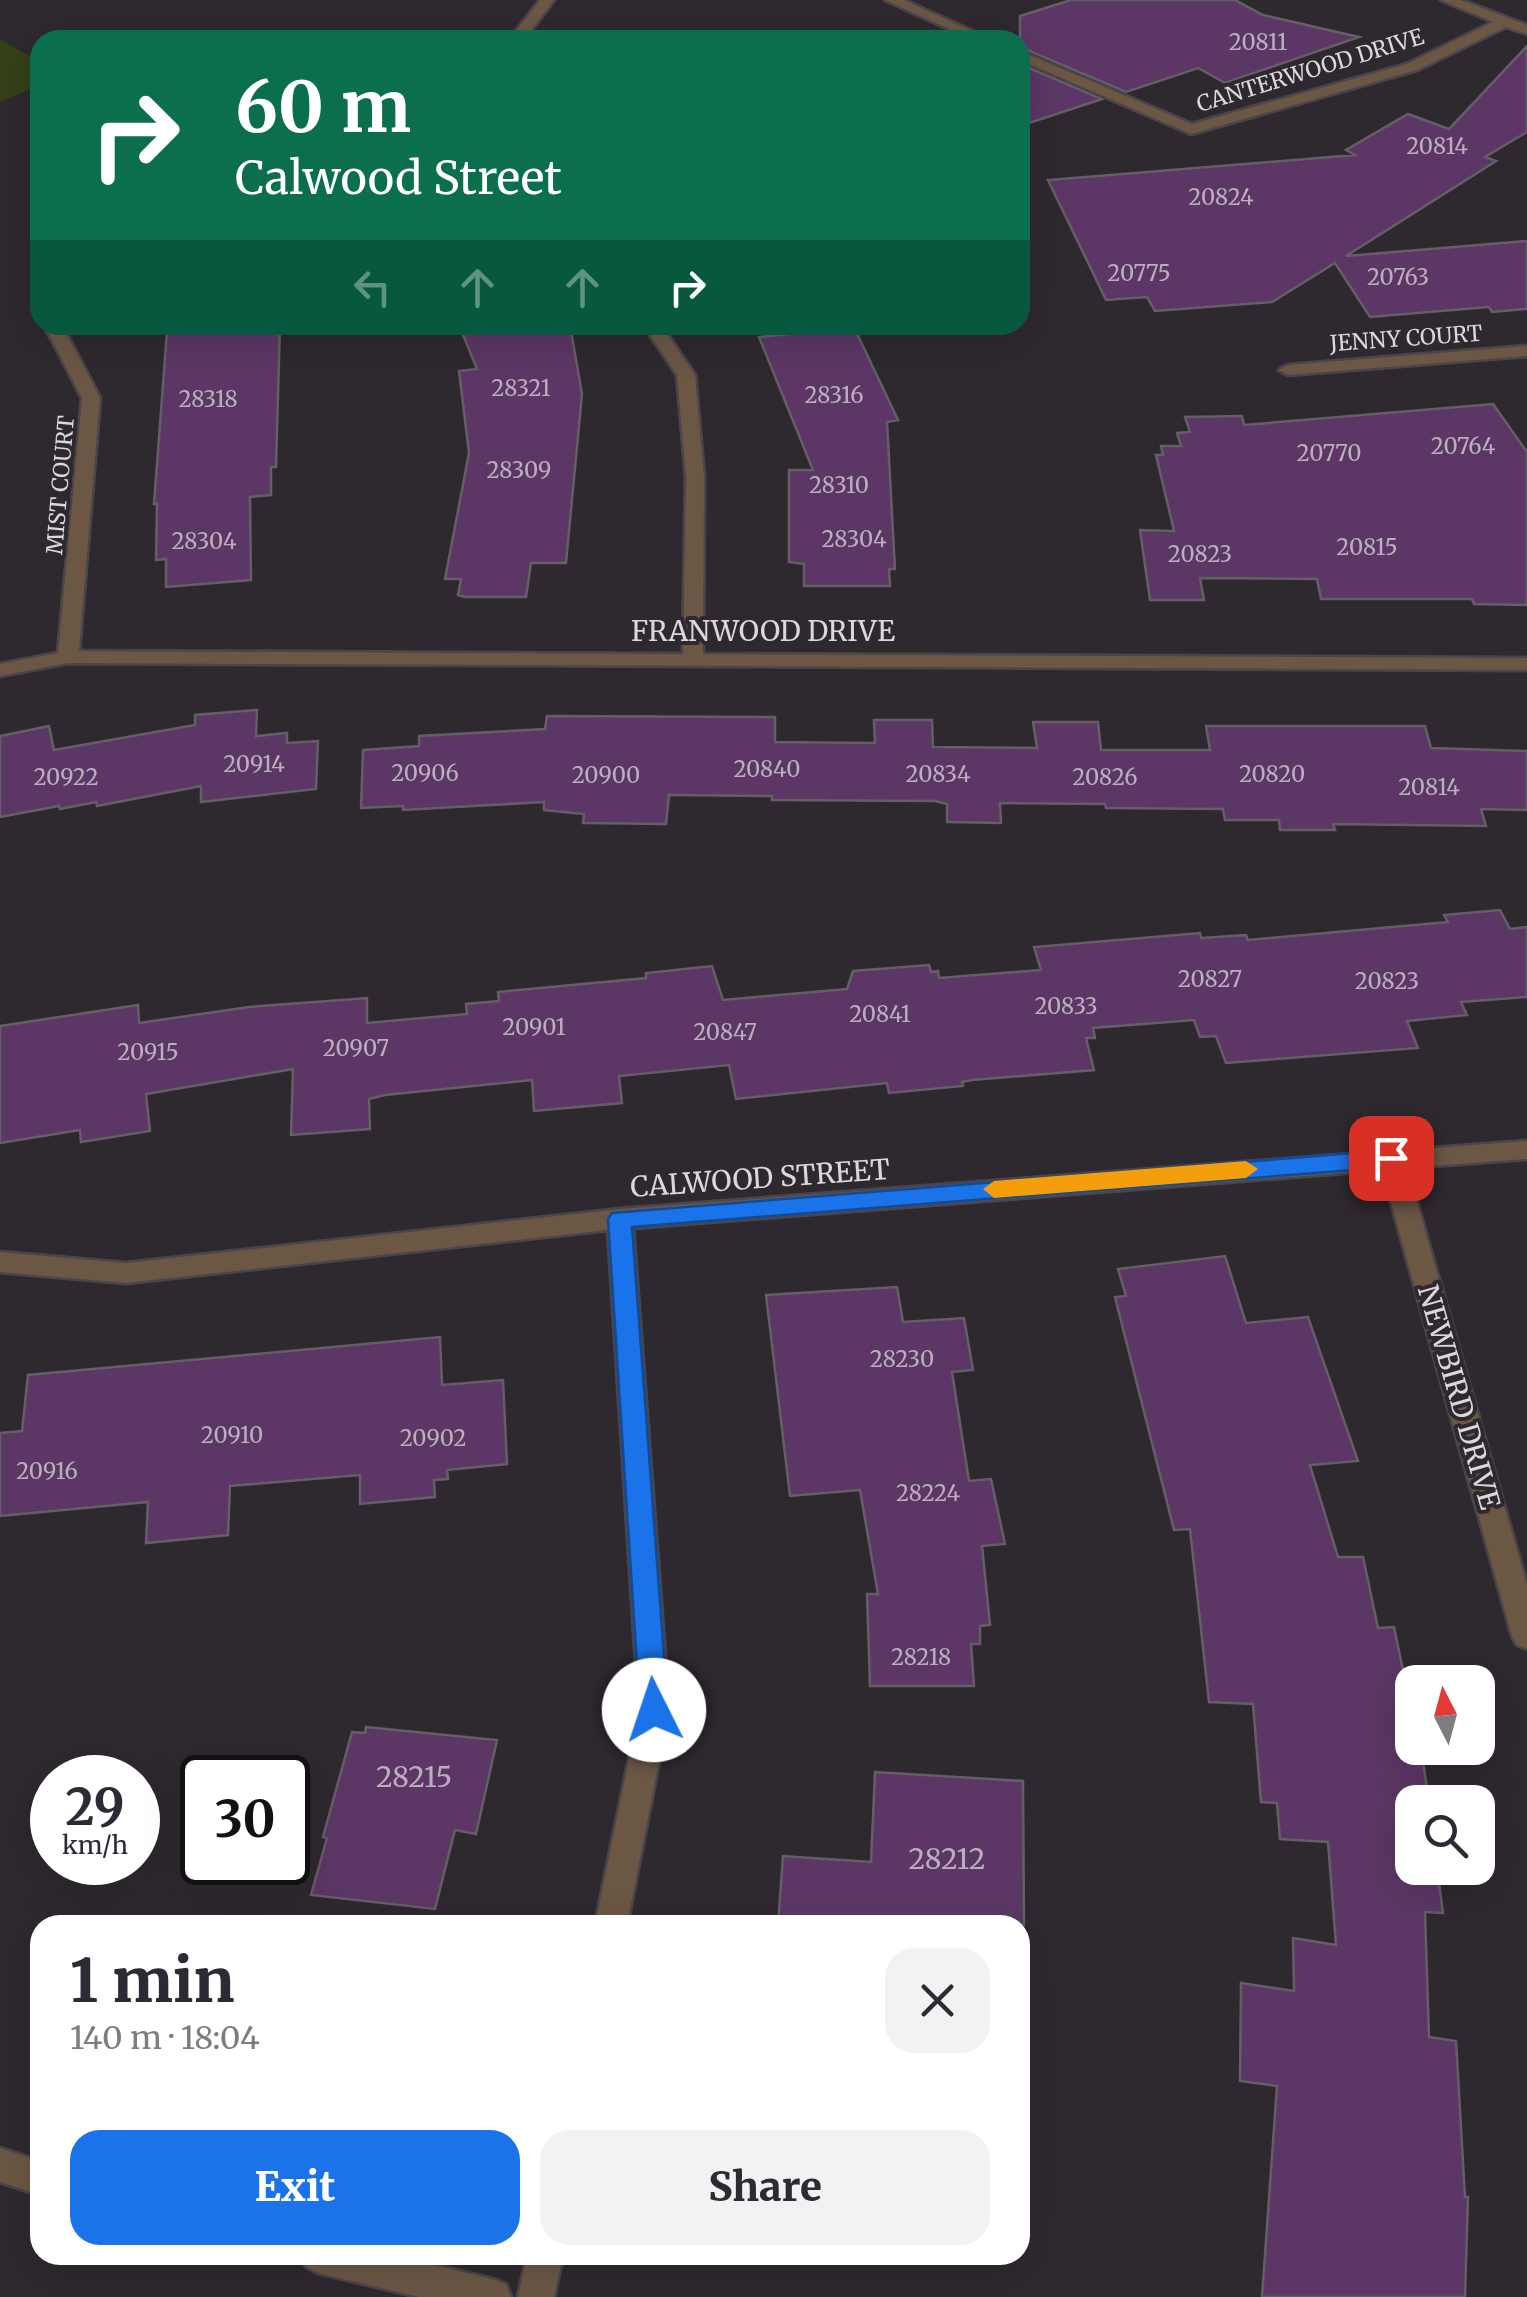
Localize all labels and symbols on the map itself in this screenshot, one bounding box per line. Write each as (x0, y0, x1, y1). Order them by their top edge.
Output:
street label: CANTERWOOD DRIVE (1193, 22, 1427, 118)
house number: 20811 (1229, 28, 1287, 56)
house number: 20814 (1406, 132, 1468, 160)
house number: 20824 (1188, 183, 1254, 211)
house number: 20775 (1107, 259, 1171, 287)
house number: 20763 (1367, 263, 1429, 291)
street label: JENNY COURT (1328, 319, 1483, 357)
house number: 28321 (491, 374, 551, 402)
house number: 28316 (804, 381, 864, 409)
house number: 28318 (178, 385, 238, 413)
street label: MIST COURT (40, 414, 80, 556)
house number: 20764 (1431, 432, 1496, 460)
house number: 20770 (1297, 439, 1361, 467)
house number: 28309 (487, 456, 551, 484)
house number: 28310 (809, 471, 869, 499)
house number: 28304 (822, 525, 887, 553)
house number: 28304 (172, 527, 237, 555)
house number: 20815 (1336, 533, 1398, 561)
house number: 20823 (1168, 540, 1232, 568)
street label: FRANWOOD DRIVE (631, 613, 895, 649)
house number: 20914 (223, 750, 285, 778)
house number: 20840 (733, 755, 801, 783)
house number: 20906 (391, 759, 459, 787)
house number: 20834 (906, 760, 971, 788)
house number: 20820 (1239, 760, 1305, 788)
house number: 20900 (572, 761, 640, 789)
house number: 20922 (33, 763, 99, 791)
house number: 20826 (1072, 763, 1138, 791)
house number: 20814 (1398, 773, 1460, 801)
house number: 20827 (1178, 965, 1242, 993)
house number: 20823 (1355, 967, 1419, 995)
house number: 20833 (1034, 992, 1098, 1020)
house number: 20841 (849, 1000, 911, 1028)
house number: 20901 (502, 1013, 566, 1041)
house number: 20847 (693, 1018, 757, 1046)
house number: 20907 (323, 1034, 389, 1062)
house number: 20915 (117, 1038, 179, 1066)
pin (1349, 1116, 1434, 1201)
street label: CALWOOD STREET (629, 1151, 891, 1205)
street label: NEWBIRD DRIVE (1410, 1281, 1508, 1513)
house number: 28230 (870, 1345, 934, 1373)
house number: 20910 (201, 1421, 263, 1449)
house number: 20902 (400, 1424, 466, 1452)
house number: 20916 (16, 1457, 78, 1485)
house number: 28224 (896, 1479, 960, 1507)
house number: 28218 (891, 1643, 951, 1671)
position arrow (602, 1658, 706, 1762)
north arrow (1395, 1665, 1495, 1765)
speed limit sign: 30 (180, 1755, 310, 1885)
house number: 28215 (376, 1759, 452, 1795)
house number: 28212 (908, 1841, 986, 1877)

